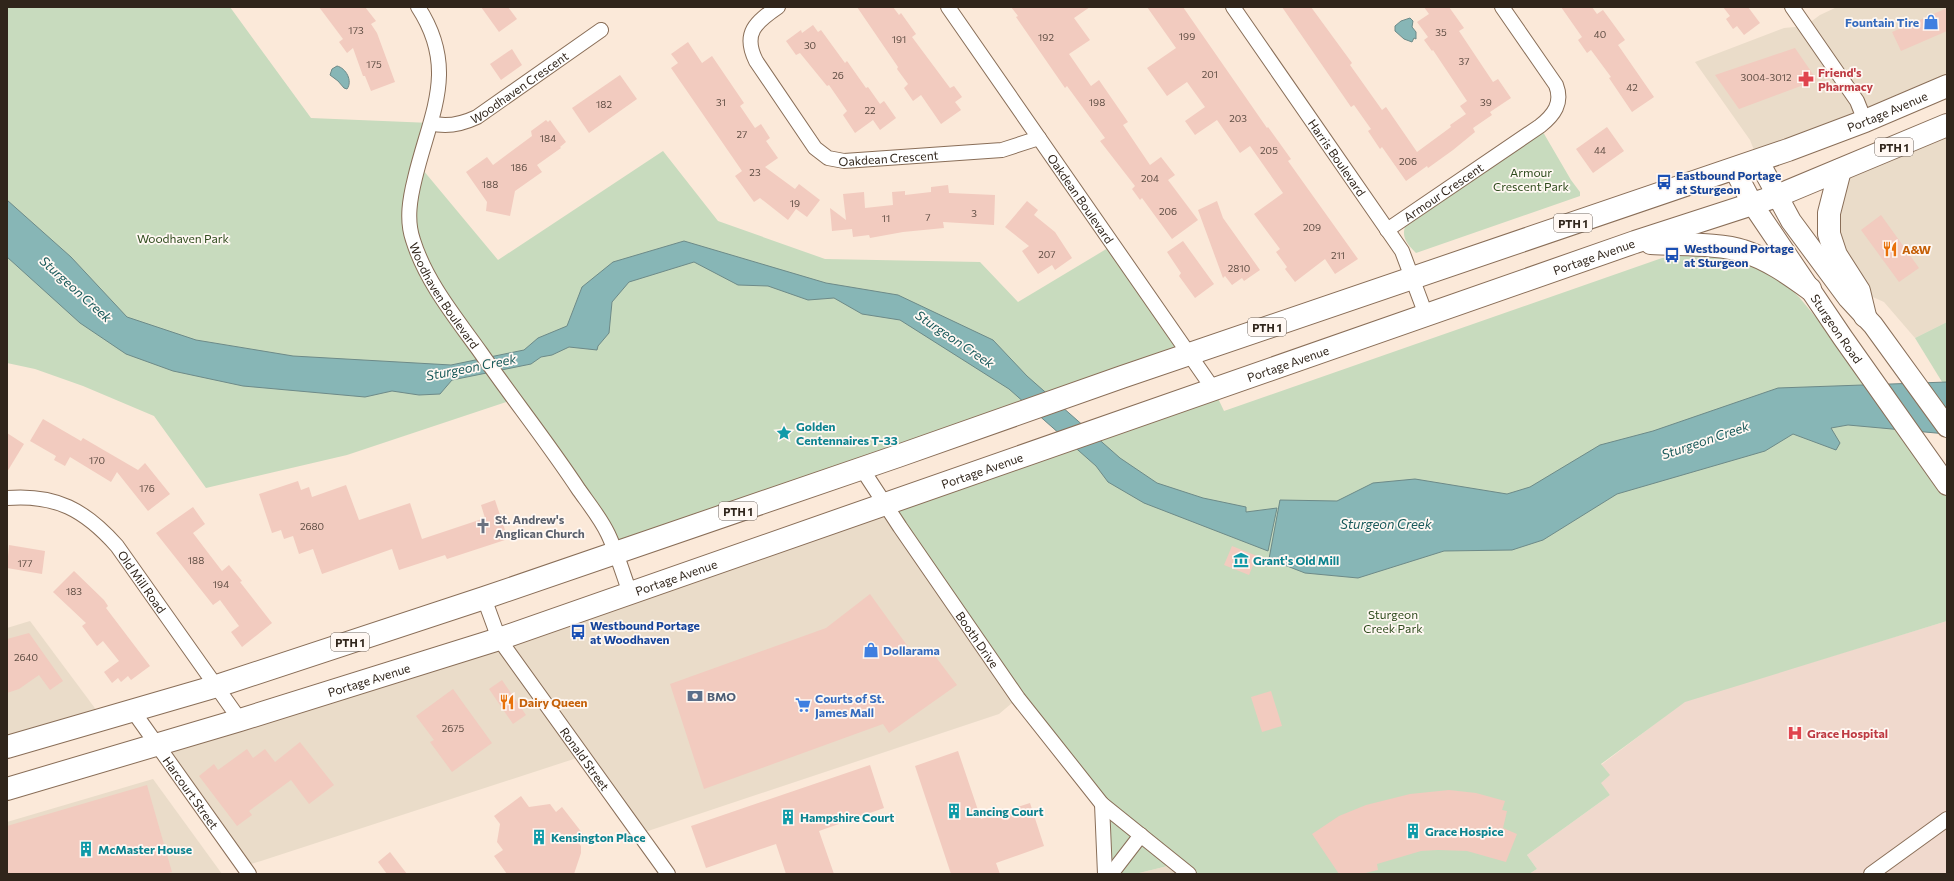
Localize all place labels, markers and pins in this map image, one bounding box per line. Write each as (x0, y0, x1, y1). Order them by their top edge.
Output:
shop icon: Fountain Tire (1922, 13, 1940, 31)
place label: Fountain Tire (1845, 15, 1919, 29)
place label: Friend's Pharmacy (1818, 65, 1874, 93)
pharmacy icon: Friend's Pharmacy (1797, 70, 1815, 88)
place label: Eastbound Portage at Sturgeon (1676, 168, 1781, 196)
bus stop icon: Eastbound Portage at Sturgeon (1655, 173, 1673, 191)
restaurant icon: A&W (1881, 240, 1899, 258)
place label: Westbound Portage at Sturgeon (1684, 241, 1794, 269)
place label: A&W (1902, 242, 1932, 256)
bus stop icon: Westbound Portage at Sturgeon (1663, 246, 1681, 264)
place label: Golden Centennaires T-33 (796, 419, 898, 447)
place icon: Golden Centennaires T-33 (775, 424, 793, 442)
place label: St. Andrew's Anglican Church (495, 512, 585, 540)
church icon: St. Andrew's Anglican Church (474, 517, 492, 535)
museum icon: Grant's Old Mill (1232, 551, 1250, 569)
place label: Grant's Old Mill (1253, 553, 1339, 567)
place label: Westbound Portage at Woodhaven (590, 618, 700, 646)
bus stop icon: Westbound Portage at Woodhaven (569, 623, 587, 641)
shop icon: Dollarama (862, 641, 880, 659)
place label: Dollarama (883, 643, 940, 657)
bank icon: BMO (686, 687, 704, 705)
place label: BMO (707, 689, 736, 703)
place label: Courts of St. James Mall (815, 691, 885, 720)
restaurant icon: Dairy Queen (498, 693, 516, 711)
place label: Dairy Queen (519, 695, 588, 709)
supermarket icon: Courts of St. James Mall (794, 696, 812, 714)
hospital icon: Grace Hospital (1786, 724, 1804, 742)
place label: Grace Hospital (1807, 726, 1888, 740)
building icon: Lancing Court (945, 802, 963, 820)
place label: Lancing Court (966, 804, 1043, 818)
building icon: Hampshire Court (779, 808, 797, 826)
place label: Hampshire Court (800, 810, 894, 824)
building icon: Grace Hospice (1404, 822, 1422, 840)
place label: Grace Hospice (1425, 824, 1504, 838)
building icon: Kensington Place (530, 828, 548, 846)
place label: Kensington Place (551, 830, 646, 844)
building icon: McMaster House (77, 840, 95, 858)
place label: McMaster House (98, 842, 192, 856)

